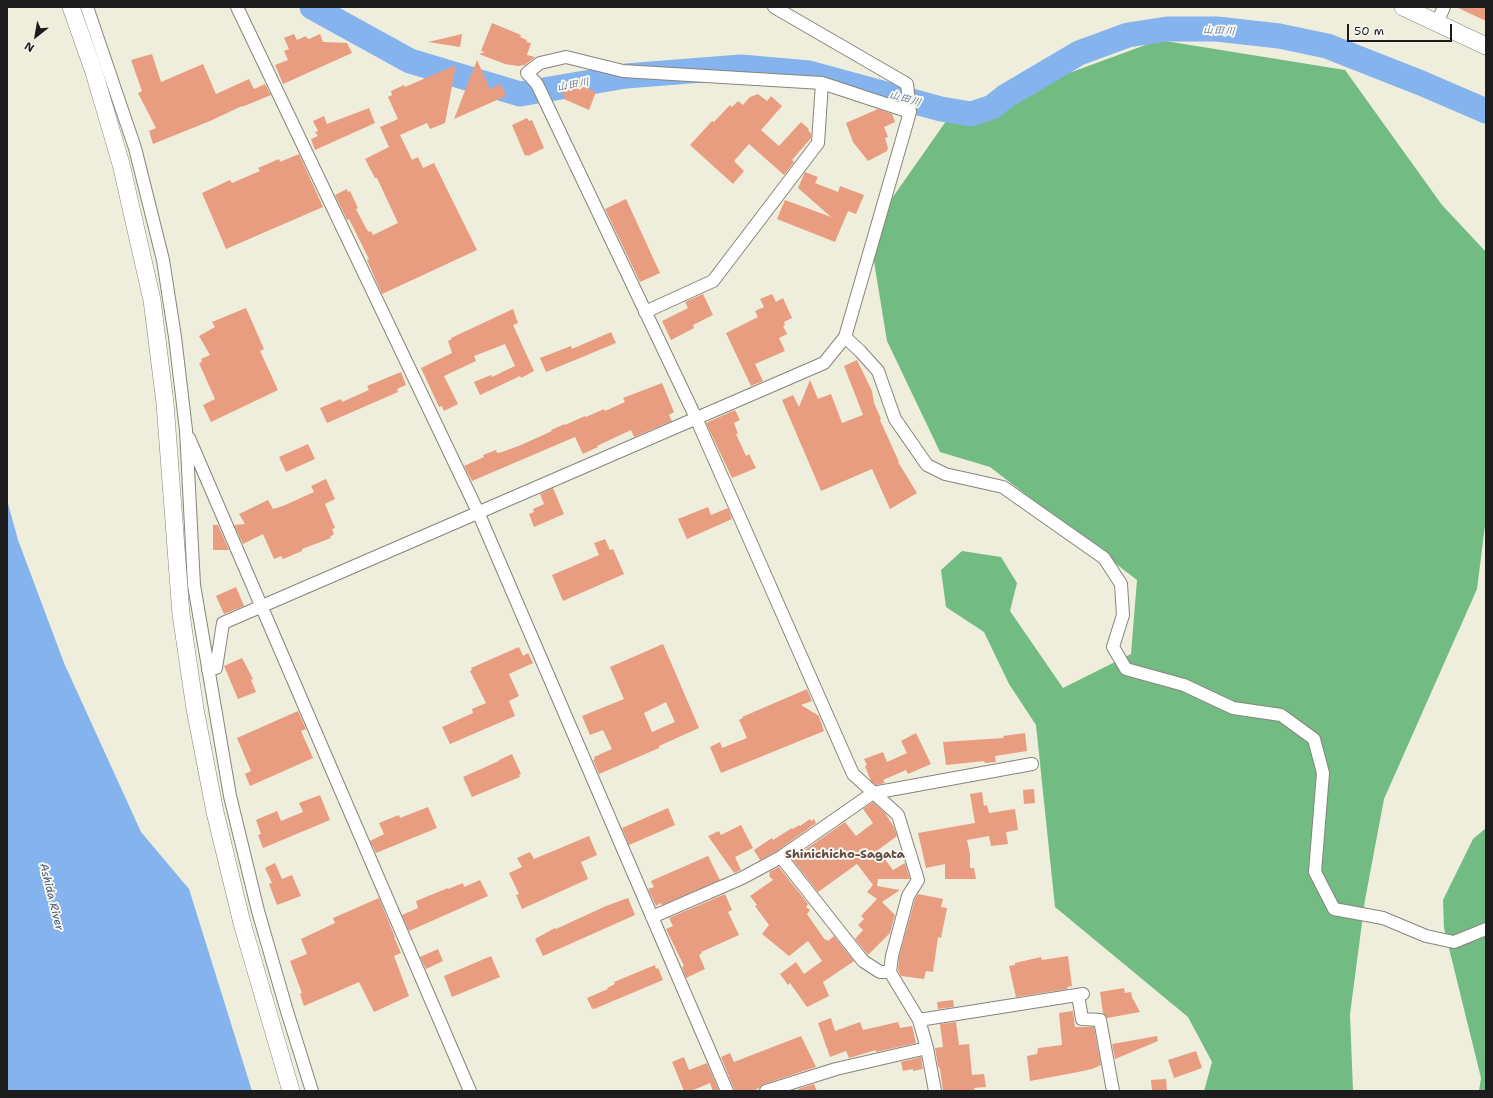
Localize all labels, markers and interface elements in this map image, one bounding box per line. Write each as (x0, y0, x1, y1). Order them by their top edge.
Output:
north arrow (16, 16, 56, 56)
scale bar (1349, 16, 1454, 42)
text: 50 m (1354, 23, 1384, 39)
water label: 山田川 (1202, 24, 1236, 38)
text: N (22, 38, 37, 55)
water label: 山田川 (556, 76, 590, 94)
water label: 山田川 (887, 88, 923, 110)
district label: Shinichicho-Sagata (785, 848, 905, 862)
water label: Ashida River (36, 862, 66, 932)

